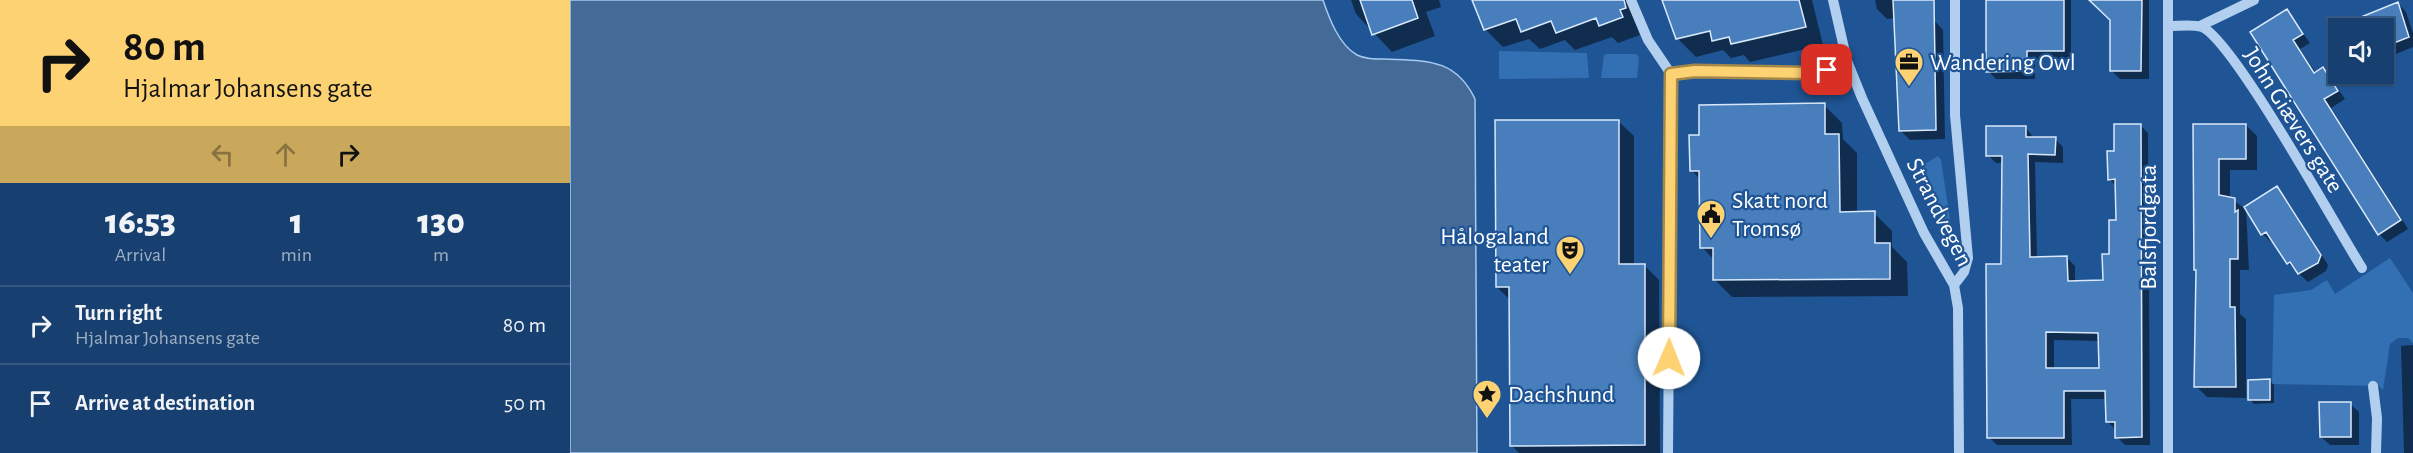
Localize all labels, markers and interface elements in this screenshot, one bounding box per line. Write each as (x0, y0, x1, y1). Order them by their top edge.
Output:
map controls (2328, 18, 2394, 84)
button: sound (2328, 18, 2394, 84)
icon: right (24, 24, 102, 102)
text: 80 m (123, 26, 206, 68)
pin (1801, 44, 1852, 95)
street label: John Giævers gate (2239, 44, 2347, 197)
office icon: Wandering Owl (1893, 46, 1925, 88)
place label: Wandering Owl (1930, 51, 2076, 75)
icon: arrive (1810, 53, 1843, 86)
text: Hjalmar Johansens gate (123, 75, 373, 102)
icon: left (206, 138, 239, 171)
icon: ahead (269, 138, 302, 171)
icon: right (332, 138, 365, 171)
street label: Strandvegen (1902, 154, 1977, 270)
street label: Balsfjordgata (2137, 164, 2161, 290)
place label: Skatt nord Tromsø (1732, 189, 1828, 241)
public building icon: Skatt nord Tromsø (1695, 198, 1727, 240)
text: 16:53 (105, 204, 176, 240)
text: 1 (290, 204, 303, 240)
text: 130 (417, 204, 465, 240)
place label: Hålogaland teater (1440, 225, 1549, 277)
theatre icon: Hålogaland teater (1554, 234, 1586, 276)
text: Arrival (115, 245, 166, 265)
text: min (281, 245, 312, 265)
text: m (433, 245, 449, 265)
text: Turn right (75, 302, 162, 324)
icon: right (24, 309, 57, 342)
text: 80 m (503, 314, 546, 336)
position arrow (1637, 326, 1701, 390)
text: Hjalmar Johansens gate (75, 328, 260, 348)
place icon: Dachshund (1471, 378, 1503, 420)
place label: Dachshund (1508, 383, 1614, 407)
icon: arrive (24, 387, 57, 420)
text: Arrive at destination (75, 392, 255, 414)
text: 50 m (504, 392, 546, 414)

